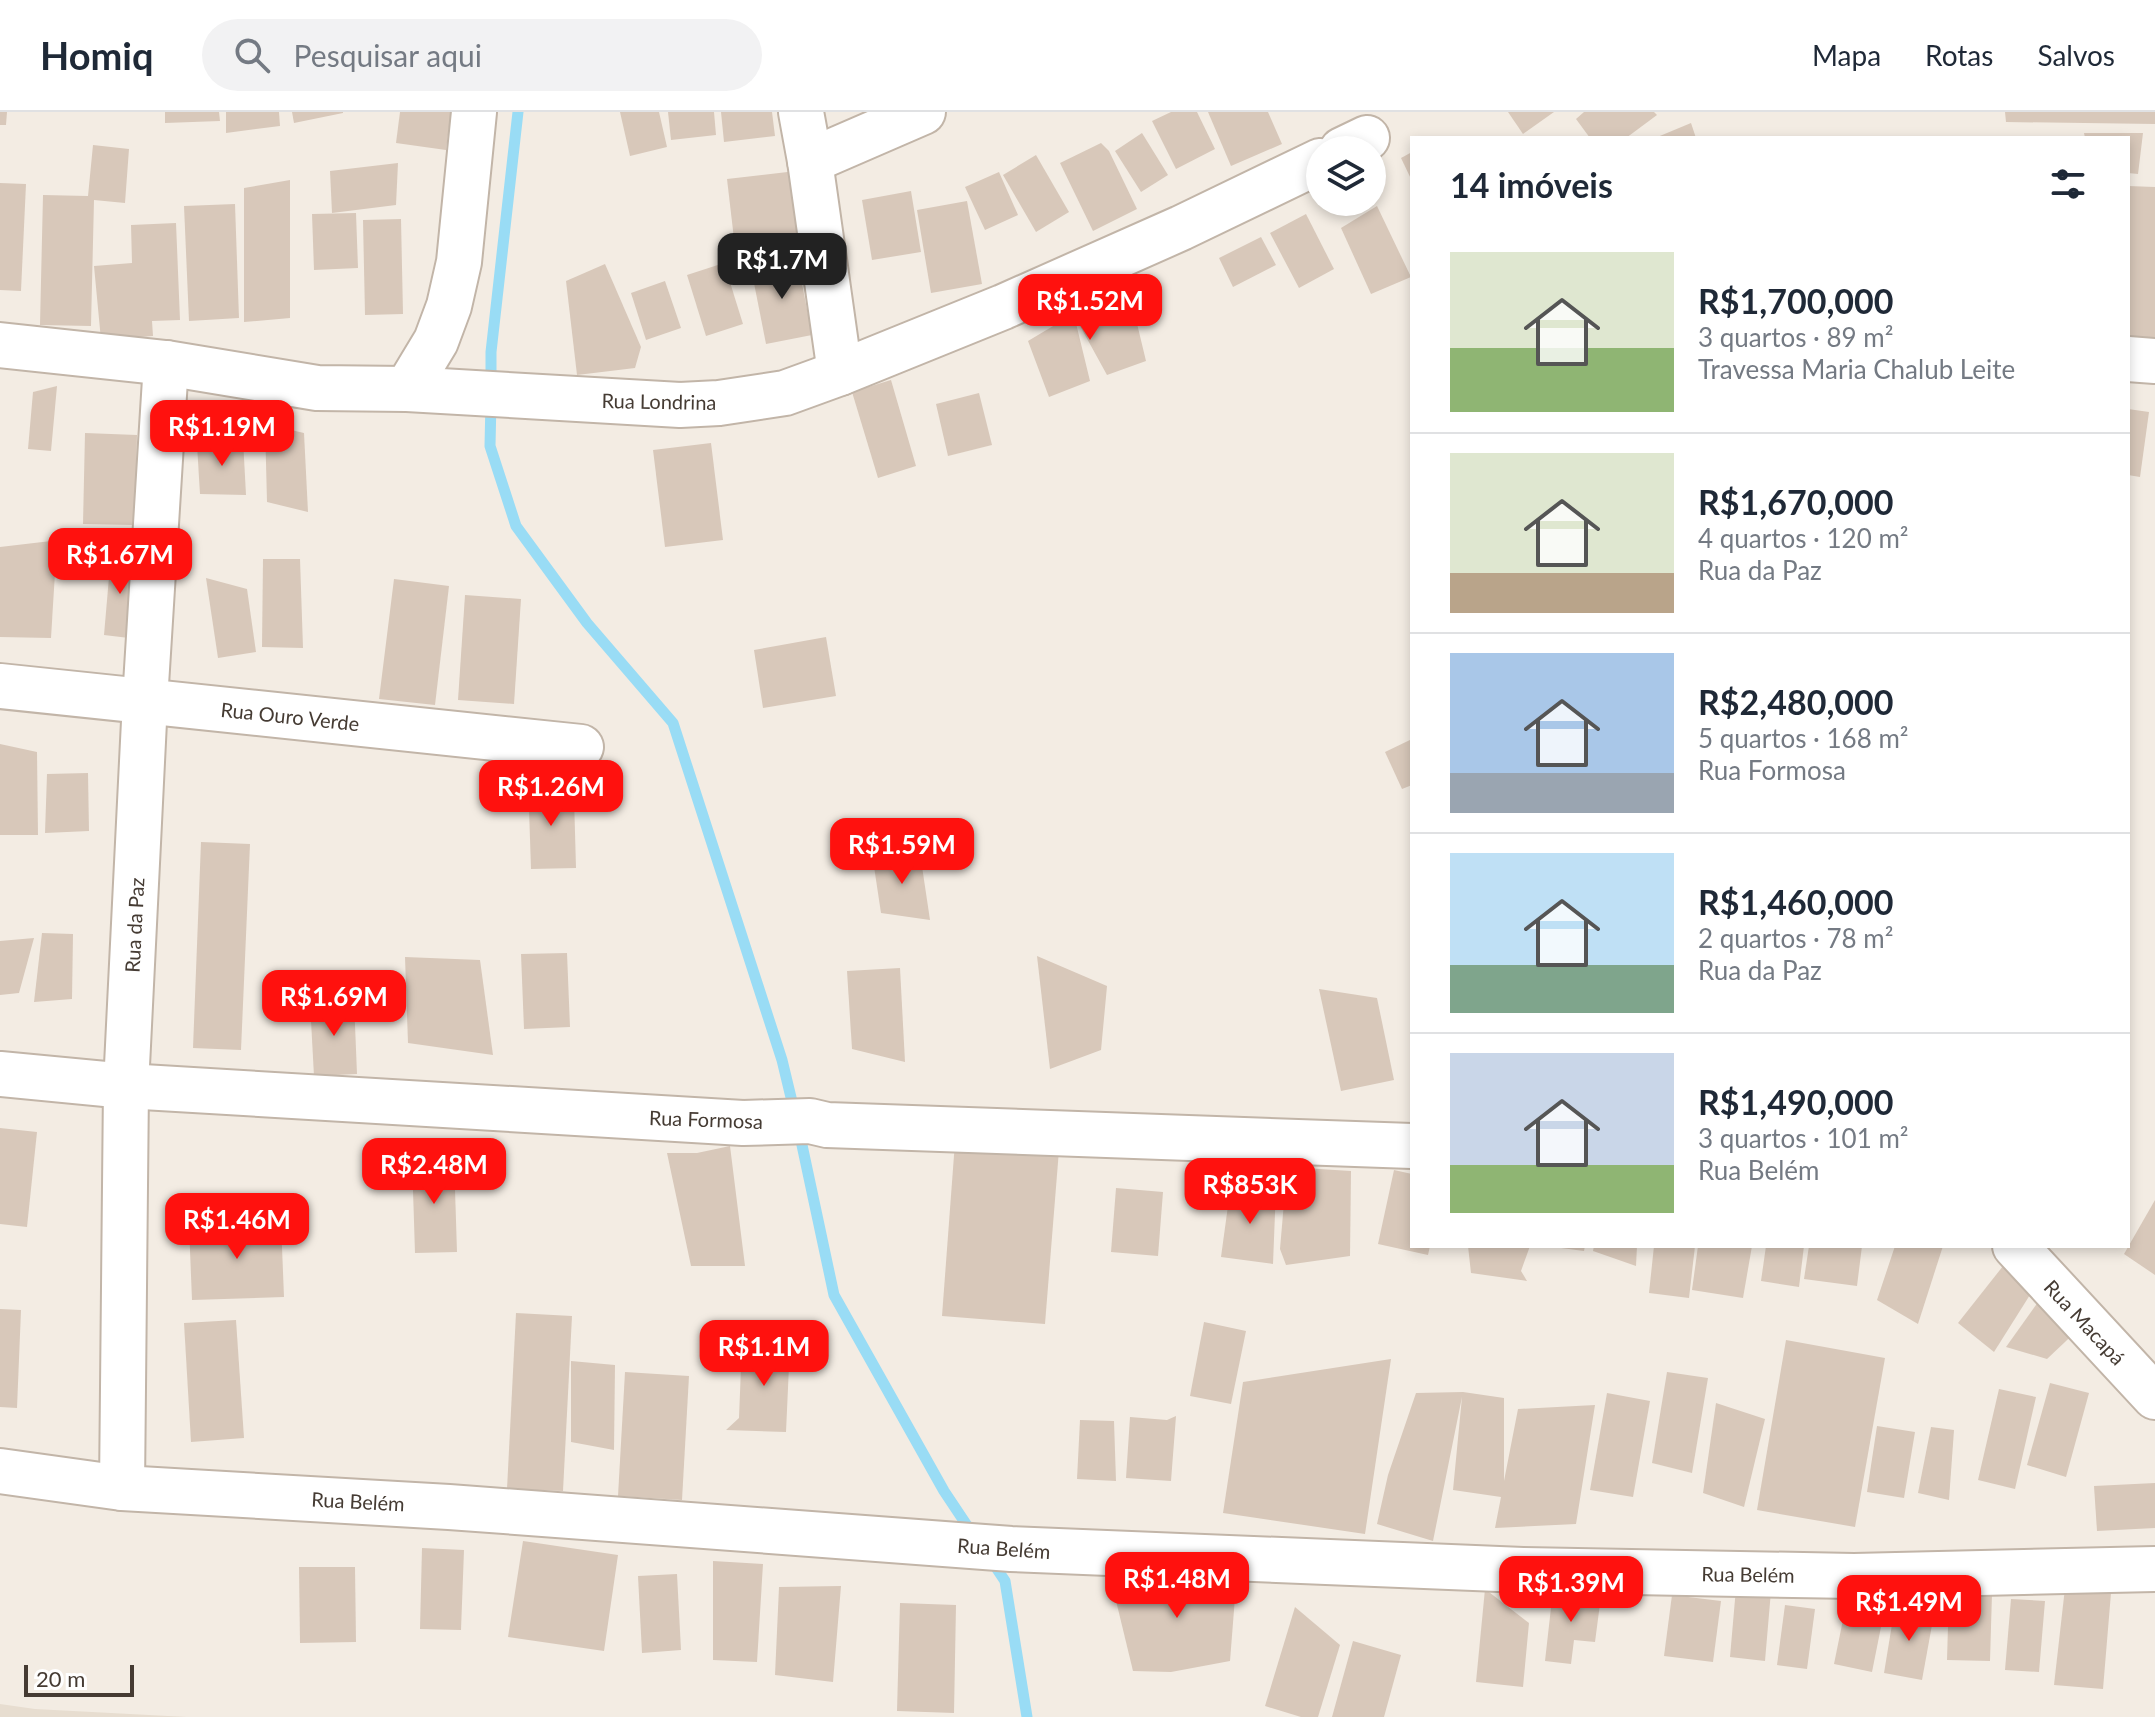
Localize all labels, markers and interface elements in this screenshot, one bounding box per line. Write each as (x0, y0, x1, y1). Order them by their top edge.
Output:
search box (202, 19, 762, 91)
text: Homiq (40, 32, 154, 78)
icon: search (230, 33, 274, 77)
text: Pesquisar aqui (294, 37, 482, 73)
text: Mapa (1812, 38, 1881, 72)
text: Rotas (1925, 38, 1993, 72)
text: Salvos (2037, 38, 2115, 72)
map controls (1306, 136, 1386, 216)
button: layers (1306, 136, 1386, 216)
icon: filters (2046, 162, 2090, 206)
text: 14 imóveis (1450, 164, 1613, 205)
pin: R$1.7M (717, 233, 847, 301)
text: R$1.7M (736, 243, 828, 275)
pin: R$1.52M (1016, 274, 1164, 342)
text: R$1,700,000 (1698, 280, 1894, 321)
text: R$1.52M (1036, 284, 1144, 316)
icon: home (1514, 284, 1610, 380)
text: 3 quartos · 89 m² (1698, 321, 1893, 353)
text: Travessa Maria Chalub Leite (1698, 353, 2015, 385)
street label: Rua Londrina (601, 388, 717, 414)
pin: R$1.19M (148, 400, 296, 468)
text: R$1.19M (168, 410, 276, 442)
text: R$1,670,000 (1698, 481, 1894, 522)
icon: home (1514, 485, 1610, 581)
text: 4 quartos · 120 m² (1698, 522, 1908, 554)
pin: R$1.67M (46, 528, 194, 596)
text: R$1.67M (66, 538, 174, 570)
text: Rua da Paz (1698, 554, 1822, 586)
text: R$2,480,000 (1698, 681, 1894, 722)
icon: home (1514, 685, 1610, 781)
street label: Rua Ouro Verde (220, 697, 360, 735)
text: 5 quartos · 168 m² (1698, 722, 1908, 754)
text: Rua Formosa (1698, 754, 1846, 786)
pin: R$1.26M (477, 760, 625, 828)
text: R$1.26M (497, 770, 605, 802)
pin: R$1.59M (828, 818, 976, 886)
text: R$1.59M (848, 828, 956, 860)
street label: Rua da Paz (120, 877, 148, 973)
text: R$1,460,000 (1698, 881, 1894, 922)
icon: home (1514, 885, 1610, 981)
text: 2 quartos · 78 m² (1698, 922, 1893, 954)
text: Rua da Paz (1698, 954, 1822, 986)
pin: R$1.69M (260, 970, 408, 1038)
text: R$1.69M (280, 980, 388, 1012)
text: R$1,490,000 (1698, 1081, 1894, 1122)
icon: home (1514, 1085, 1610, 1181)
street label: Rua Formosa (649, 1105, 763, 1133)
text: 3 quartos · 101 m² (1698, 1122, 1908, 1154)
pin: R$2.48M (360, 1138, 508, 1206)
text: R$2.48M (380, 1148, 488, 1180)
text: Rua Belém (1698, 1154, 1819, 1186)
pin: R$853K (1185, 1158, 1315, 1226)
text: R$853K (1203, 1168, 1297, 1200)
pin: R$1.46M (163, 1193, 311, 1261)
text: R$1.46M (183, 1203, 291, 1235)
street label: Rua Macapá (2040, 1275, 2130, 1369)
pin: R$1.1M (699, 1320, 829, 1388)
text: R$1.1M (718, 1330, 810, 1362)
street label: Rua Belém (311, 1487, 405, 1515)
street label: Rua Belém (957, 1533, 1051, 1563)
pin: R$1.48M (1103, 1552, 1251, 1620)
pin: R$1.39M (1497, 1556, 1645, 1624)
street label: Rua Belém (1701, 1561, 1795, 1587)
text: R$1.48M (1123, 1562, 1231, 1594)
text: R$1.39M (1517, 1566, 1625, 1598)
pin: R$1.49M (1835, 1575, 1983, 1643)
text: R$1.49M (1855, 1585, 1963, 1617)
scale bar (24, 1661, 134, 1697)
text: 20 m (36, 1665, 85, 1692)

